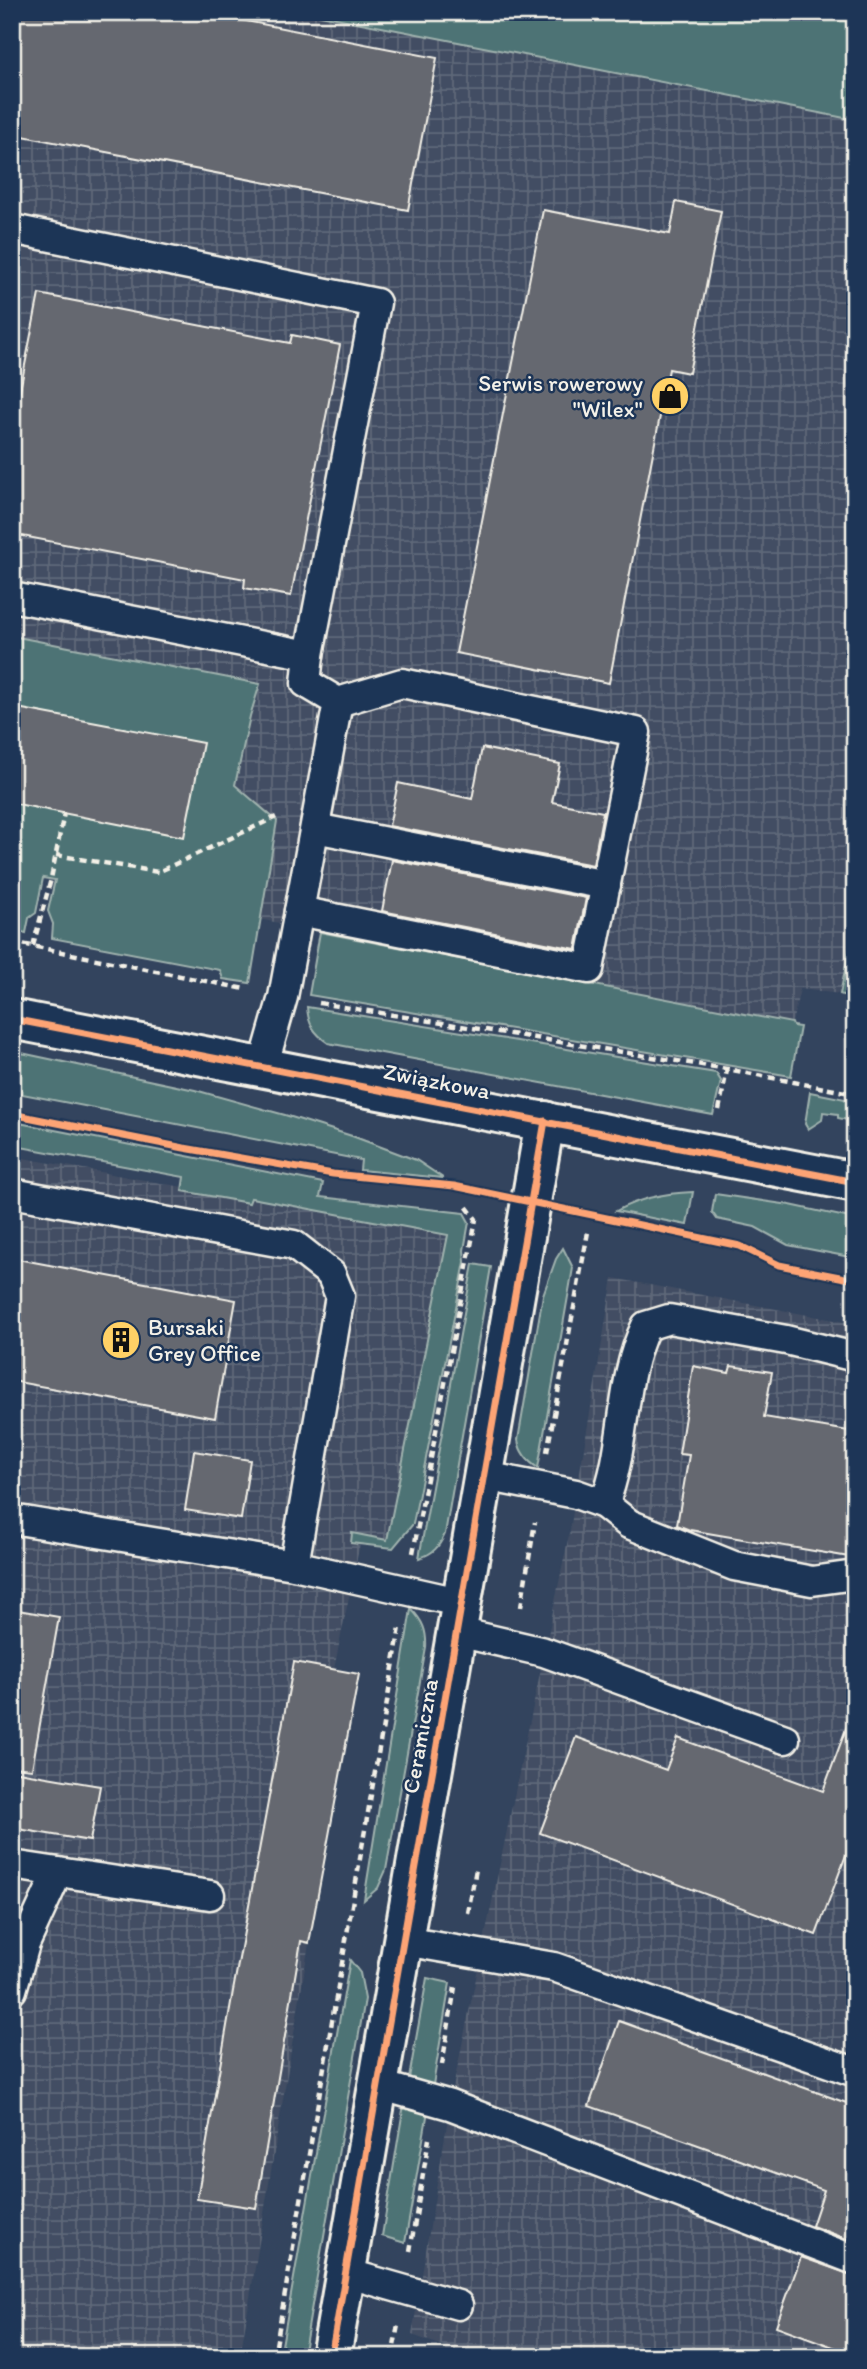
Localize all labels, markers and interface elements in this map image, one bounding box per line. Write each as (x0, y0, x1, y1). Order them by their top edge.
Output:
place label: Serwis rowerowy "Wilex" (478, 369, 643, 423)
shop icon: Serwis rowerowy "Wilex" (649, 375, 691, 417)
street label: Związkowa (381, 1057, 493, 1105)
place label: Bursaki Grey Office (148, 1313, 261, 1367)
building icon: Bursaki Grey Office (100, 1319, 142, 1361)
street label: Ceramiczna (396, 1676, 444, 1796)

